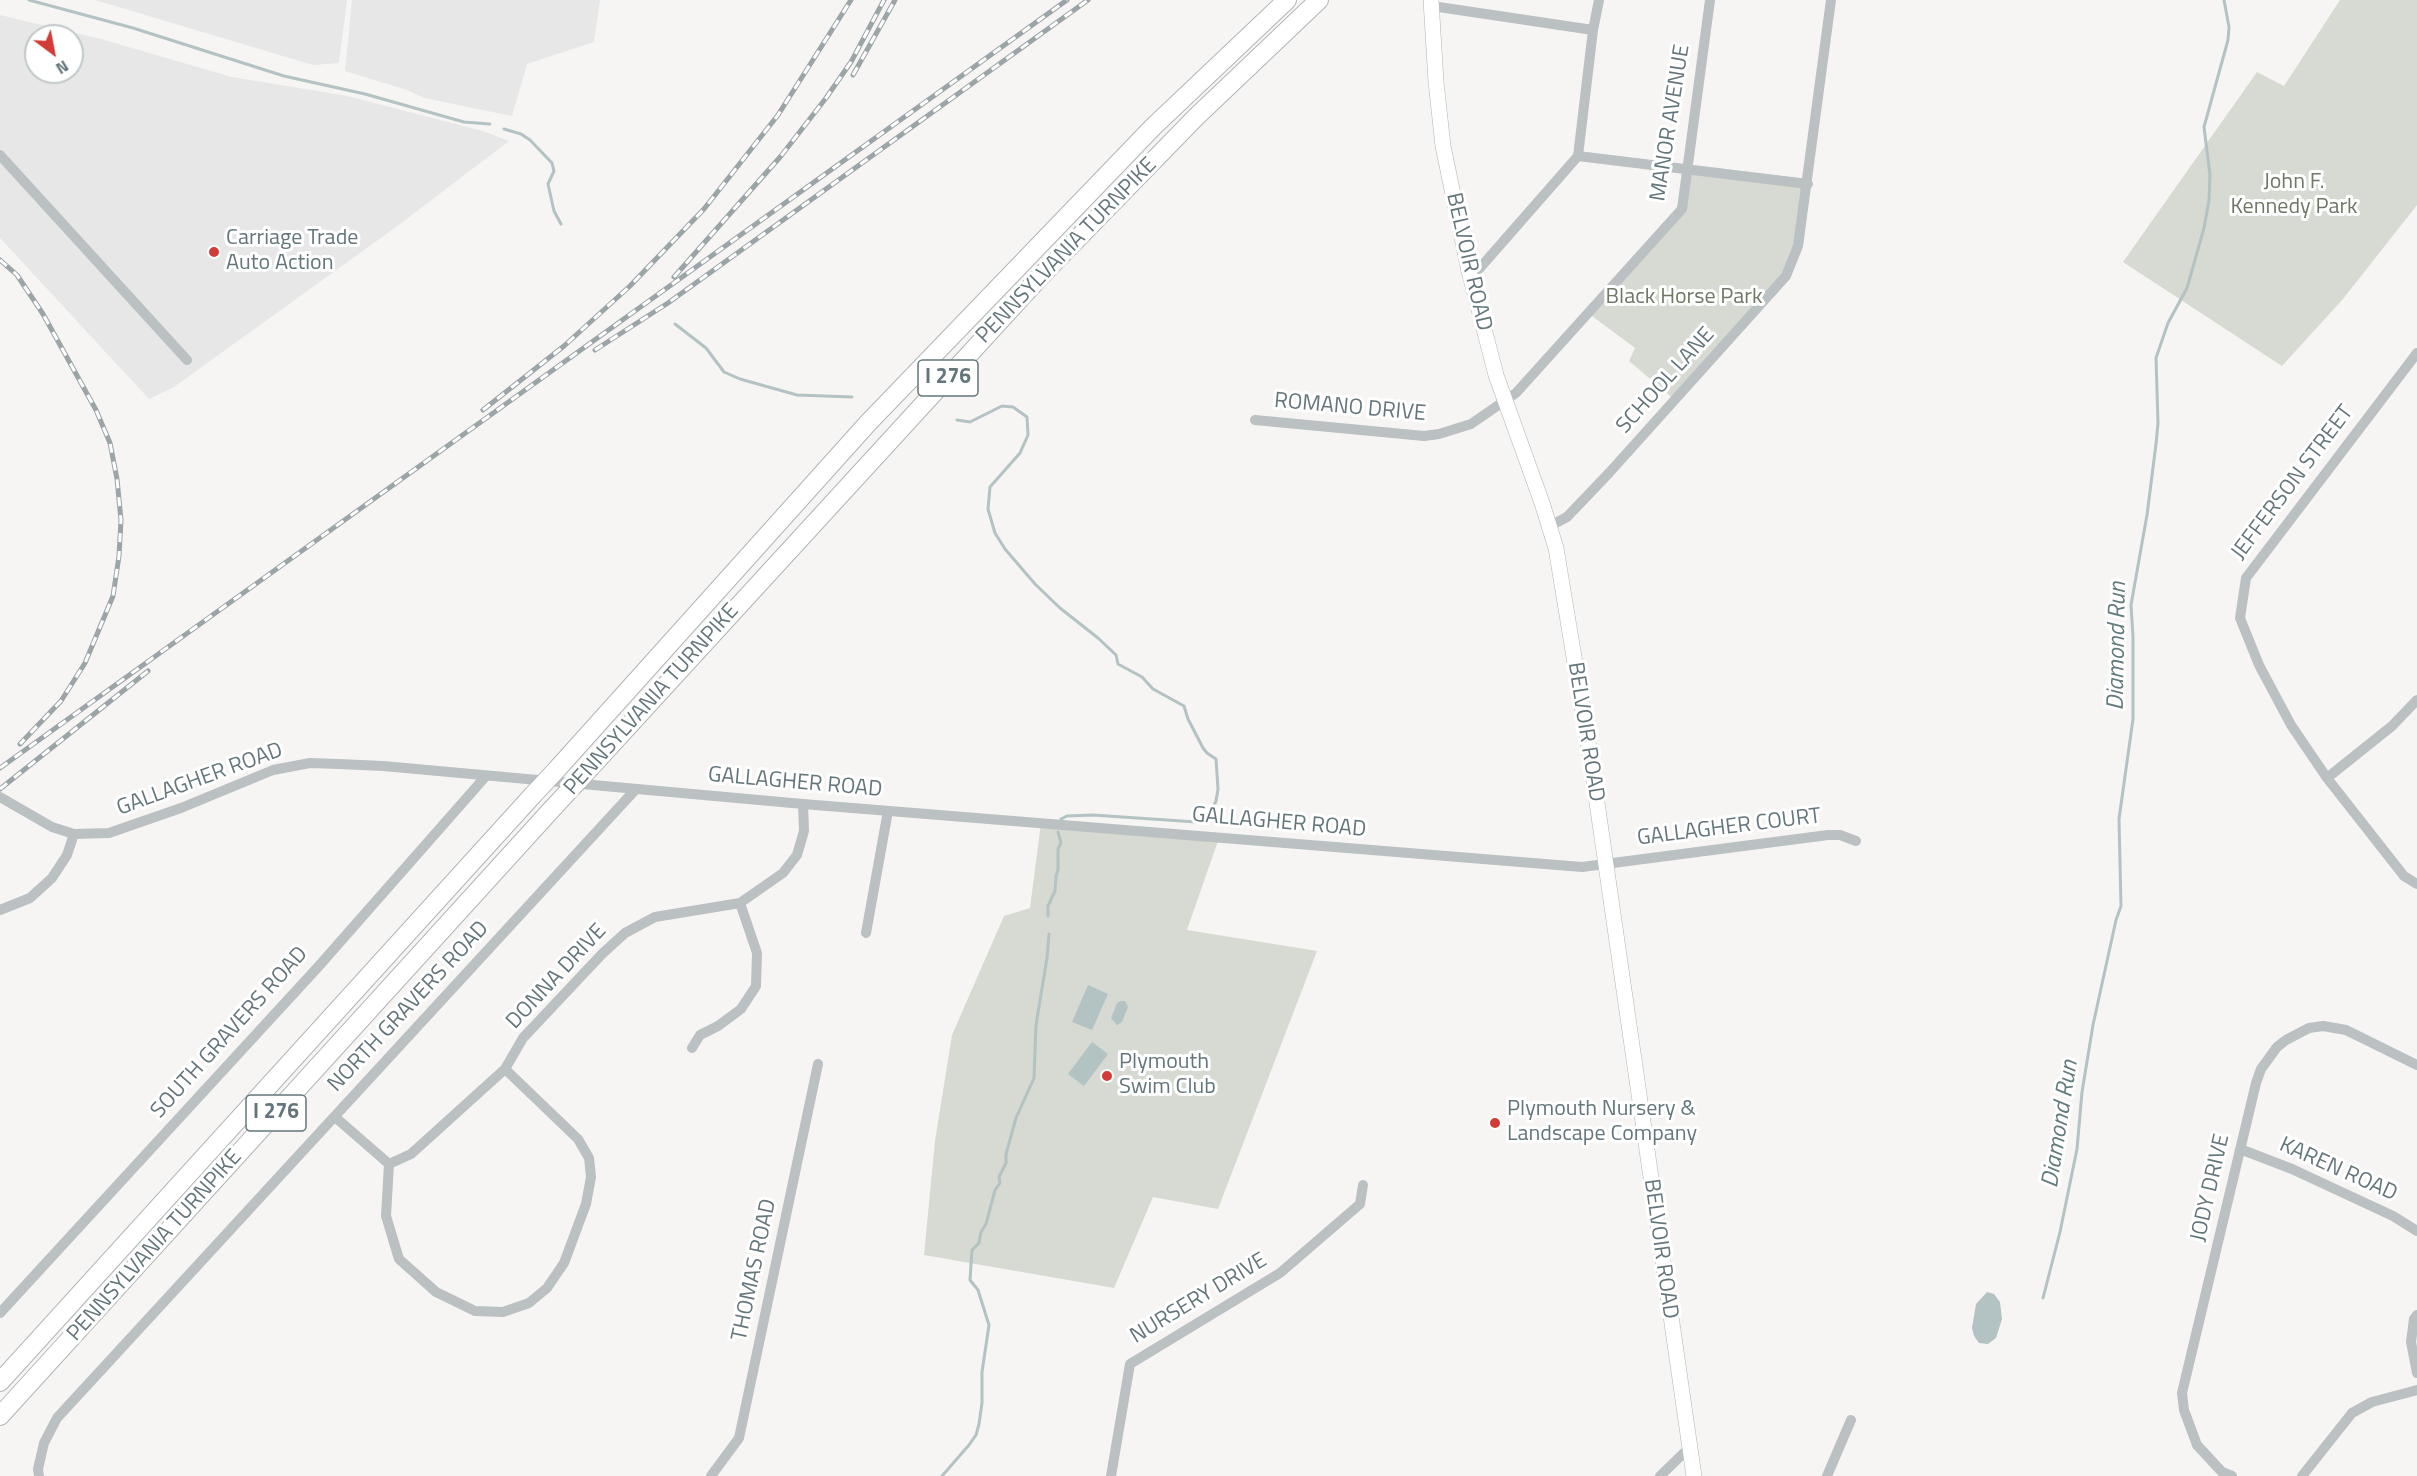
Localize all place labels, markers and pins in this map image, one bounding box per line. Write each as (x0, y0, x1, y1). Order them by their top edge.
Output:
place label: Carriage Trade Auto Action (226, 226, 358, 278)
marker: Carriage Trade Auto Action (207, 245, 221, 259)
place label: Plymouth Swim Club (1119, 1050, 1216, 1102)
marker: Plymouth Swim Club (1100, 1069, 1114, 1083)
place label: Plymouth Nursery & Landscape Company (1507, 1097, 1697, 1148)
marker: Plymouth Nursery & Landscape Company (1488, 1116, 1502, 1130)

